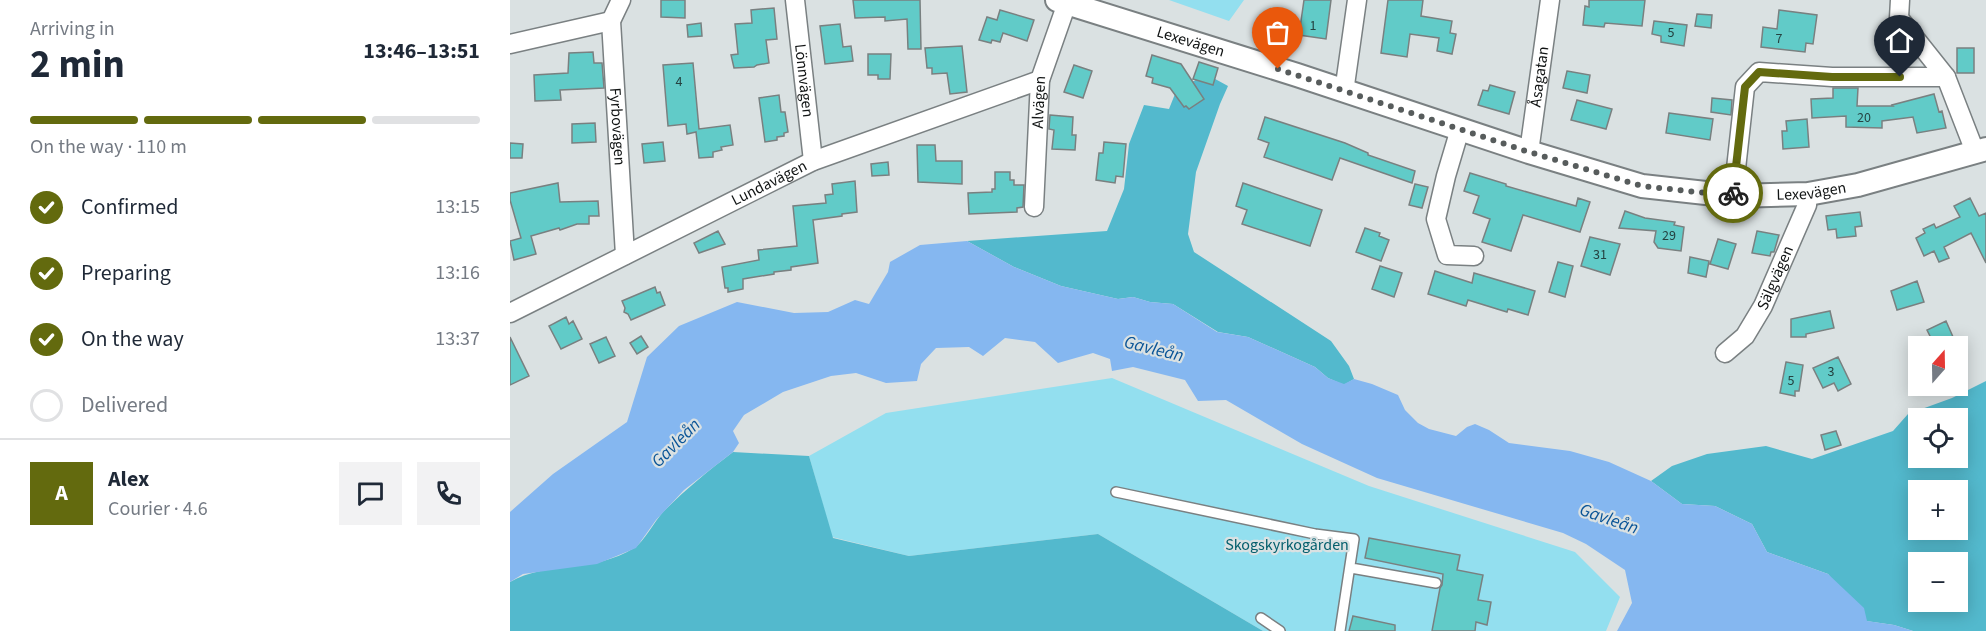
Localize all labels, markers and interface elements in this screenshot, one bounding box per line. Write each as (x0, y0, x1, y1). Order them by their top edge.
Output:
pin (1252, 7, 1303, 69)
text: Arriving in (30, 15, 115, 43)
pin (1874, 15, 1925, 77)
icon: bag (1261, 16, 1294, 49)
house number: 1 (1310, 16, 1317, 36)
street label: Lexevägen (1154, 21, 1227, 63)
house number: 5 (1668, 23, 1675, 43)
icon: home (1883, 24, 1916, 57)
house number: 7 (1776, 29, 1783, 49)
text: 13:46–13:51 (363, 35, 480, 67)
text: 2 min (30, 37, 125, 93)
street label: Lönnvägen (789, 43, 819, 118)
street label: Åsagatan (1524, 45, 1555, 109)
house number: 4 (676, 72, 683, 92)
street label: Alvägen (1027, 75, 1051, 129)
street label: Fyrbovägen (604, 87, 631, 166)
house number: 20 (1857, 108, 1871, 128)
text: On the way · 110 m (30, 133, 187, 161)
street label: Lundavägen (728, 155, 811, 211)
courier (1703, 163, 1763, 223)
street label: Lexevägen (1776, 176, 1848, 206)
icon: bike (1717, 177, 1750, 210)
icon: check (30, 191, 63, 224)
text: Confirmed (81, 191, 178, 223)
text: 13:15 (435, 193, 480, 221)
house number: 29 (1662, 226, 1676, 246)
street label: Sälgvägen (1752, 242, 1799, 314)
house number: 31 (1593, 245, 1607, 265)
icon: check (30, 257, 63, 290)
text: Preparing (81, 257, 171, 289)
text: 13:16 (435, 259, 480, 287)
icon: check (30, 323, 63, 356)
text: On the way (81, 323, 184, 355)
text: 13:37 (435, 325, 480, 353)
water label: Gavleån (1122, 330, 1186, 368)
north arrow (1908, 336, 1968, 396)
map controls (1908, 336, 1968, 612)
house number: 3 (1828, 362, 1835, 382)
house number: 5 (1788, 371, 1795, 391)
text: Delivered (81, 389, 168, 421)
button: locate (1908, 408, 1968, 468)
water label: Gavleån (646, 413, 706, 473)
button: chat (339, 462, 402, 525)
button: phone (417, 462, 480, 525)
text: Alex (108, 463, 149, 495)
text: A (55, 477, 68, 509)
button: + (1908, 480, 1968, 540)
text: Courier · 4.6 (108, 495, 208, 523)
water label: Gavleån (1576, 497, 1642, 541)
park label: Skogskyrkogården (1225, 534, 1349, 556)
button: − (1908, 552, 1968, 612)

